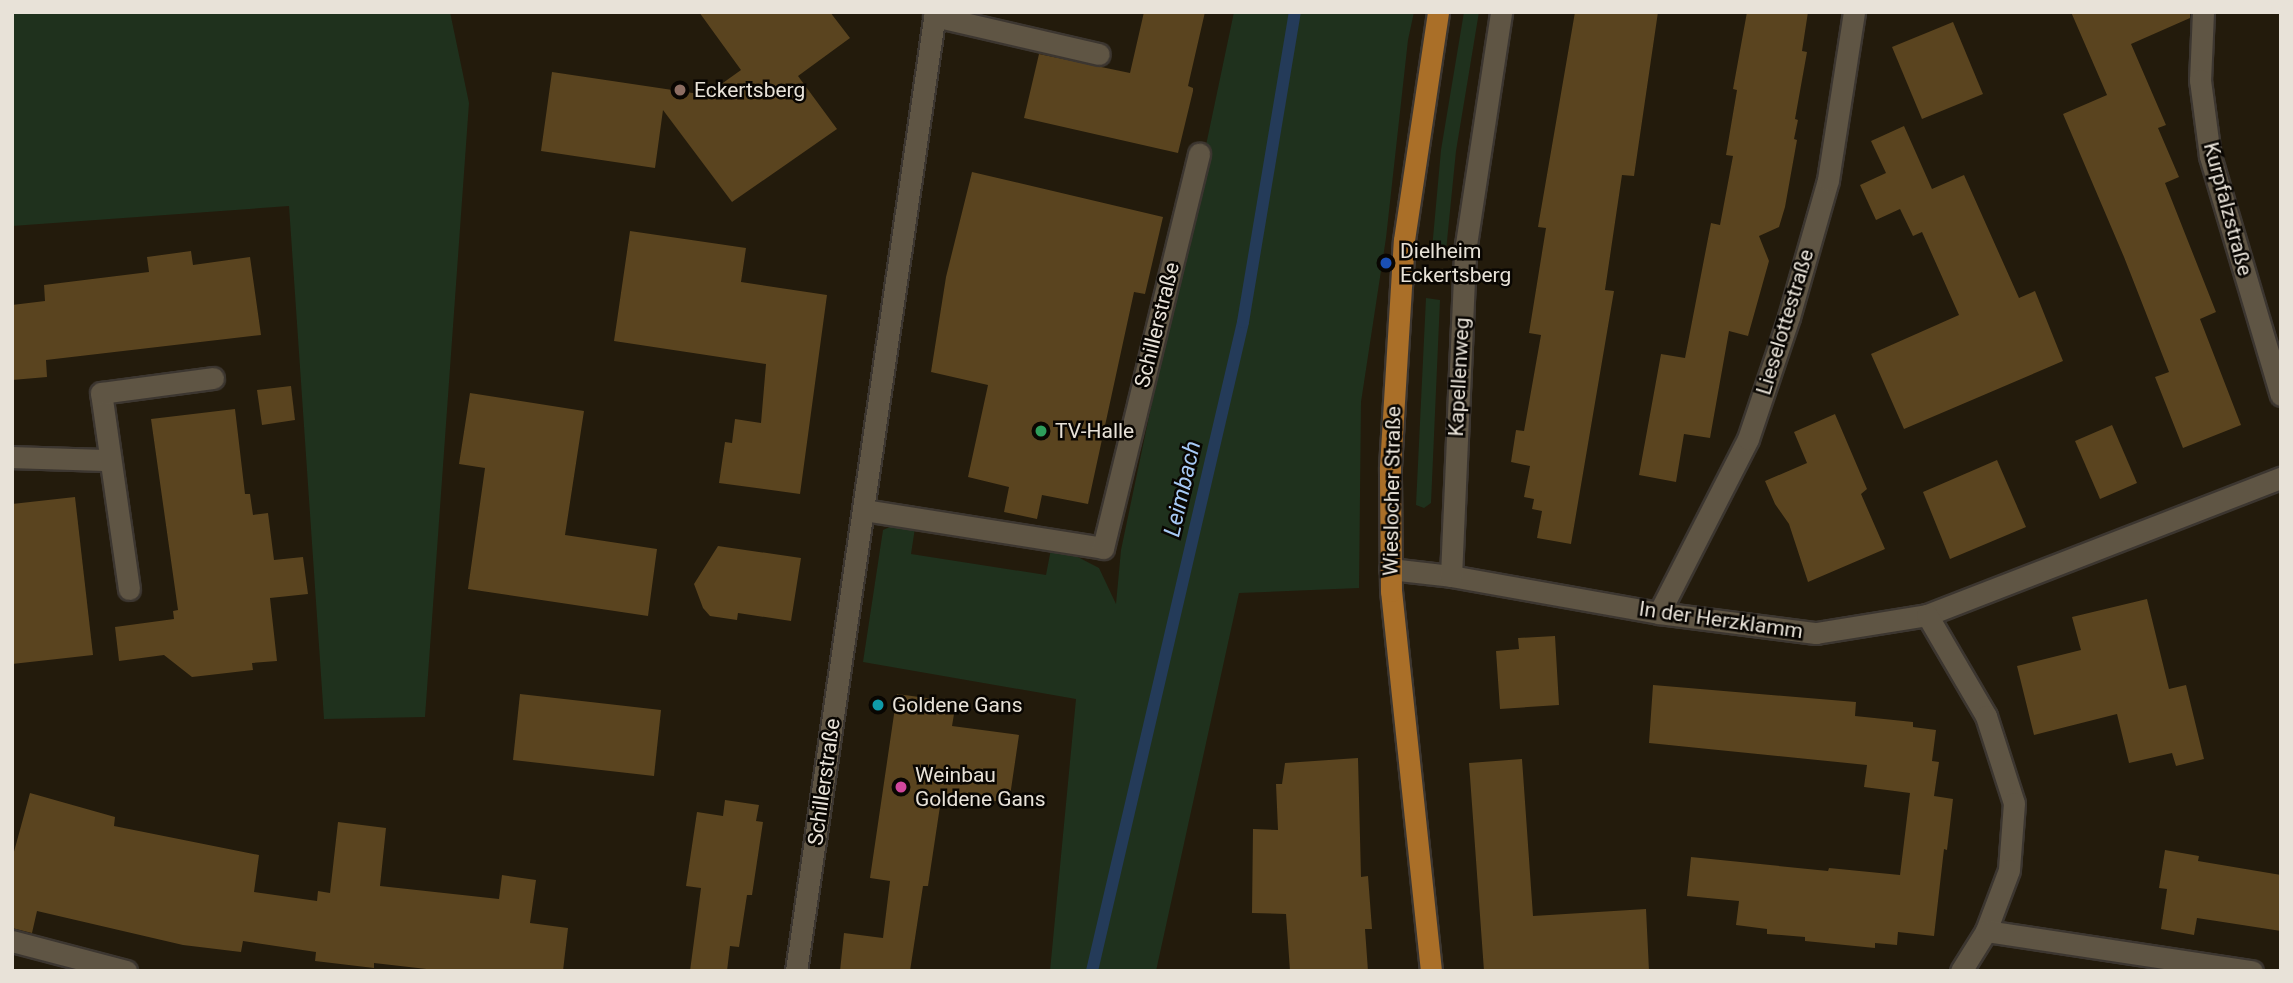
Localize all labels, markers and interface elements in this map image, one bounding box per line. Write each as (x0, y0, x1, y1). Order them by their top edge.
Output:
place label: Eckertsberg (694, 77, 805, 103)
marker: Eckertsberg (672, 82, 688, 98)
street label: Kurpfalzstraße (2198, 140, 2258, 278)
place label: Dielheim Eckertsberg (1400, 238, 1511, 288)
street label: Lieselottestraße (1751, 246, 1819, 398)
marker: Dielheim Eckertsberg (1378, 255, 1394, 271)
street label: Schillerstraße (1129, 260, 1185, 390)
street label: Kapellenweg (1443, 317, 1475, 437)
street label: Wieslocher Straße (1378, 406, 1406, 576)
place label: TV-Halle (1055, 418, 1134, 444)
marker: TV-Halle (1033, 423, 1049, 439)
water label: Leimbach (1159, 438, 1207, 540)
street label: In der Herzklamm (1637, 596, 1805, 644)
place label: Goldene Gans (892, 692, 1022, 718)
marker: Goldene Gans (870, 697, 886, 713)
street label: Schillerstraße (803, 717, 845, 847)
place label: Weinbau Goldene Gans (915, 762, 1045, 812)
marker: Weinbau Goldene Gans (893, 779, 909, 795)

